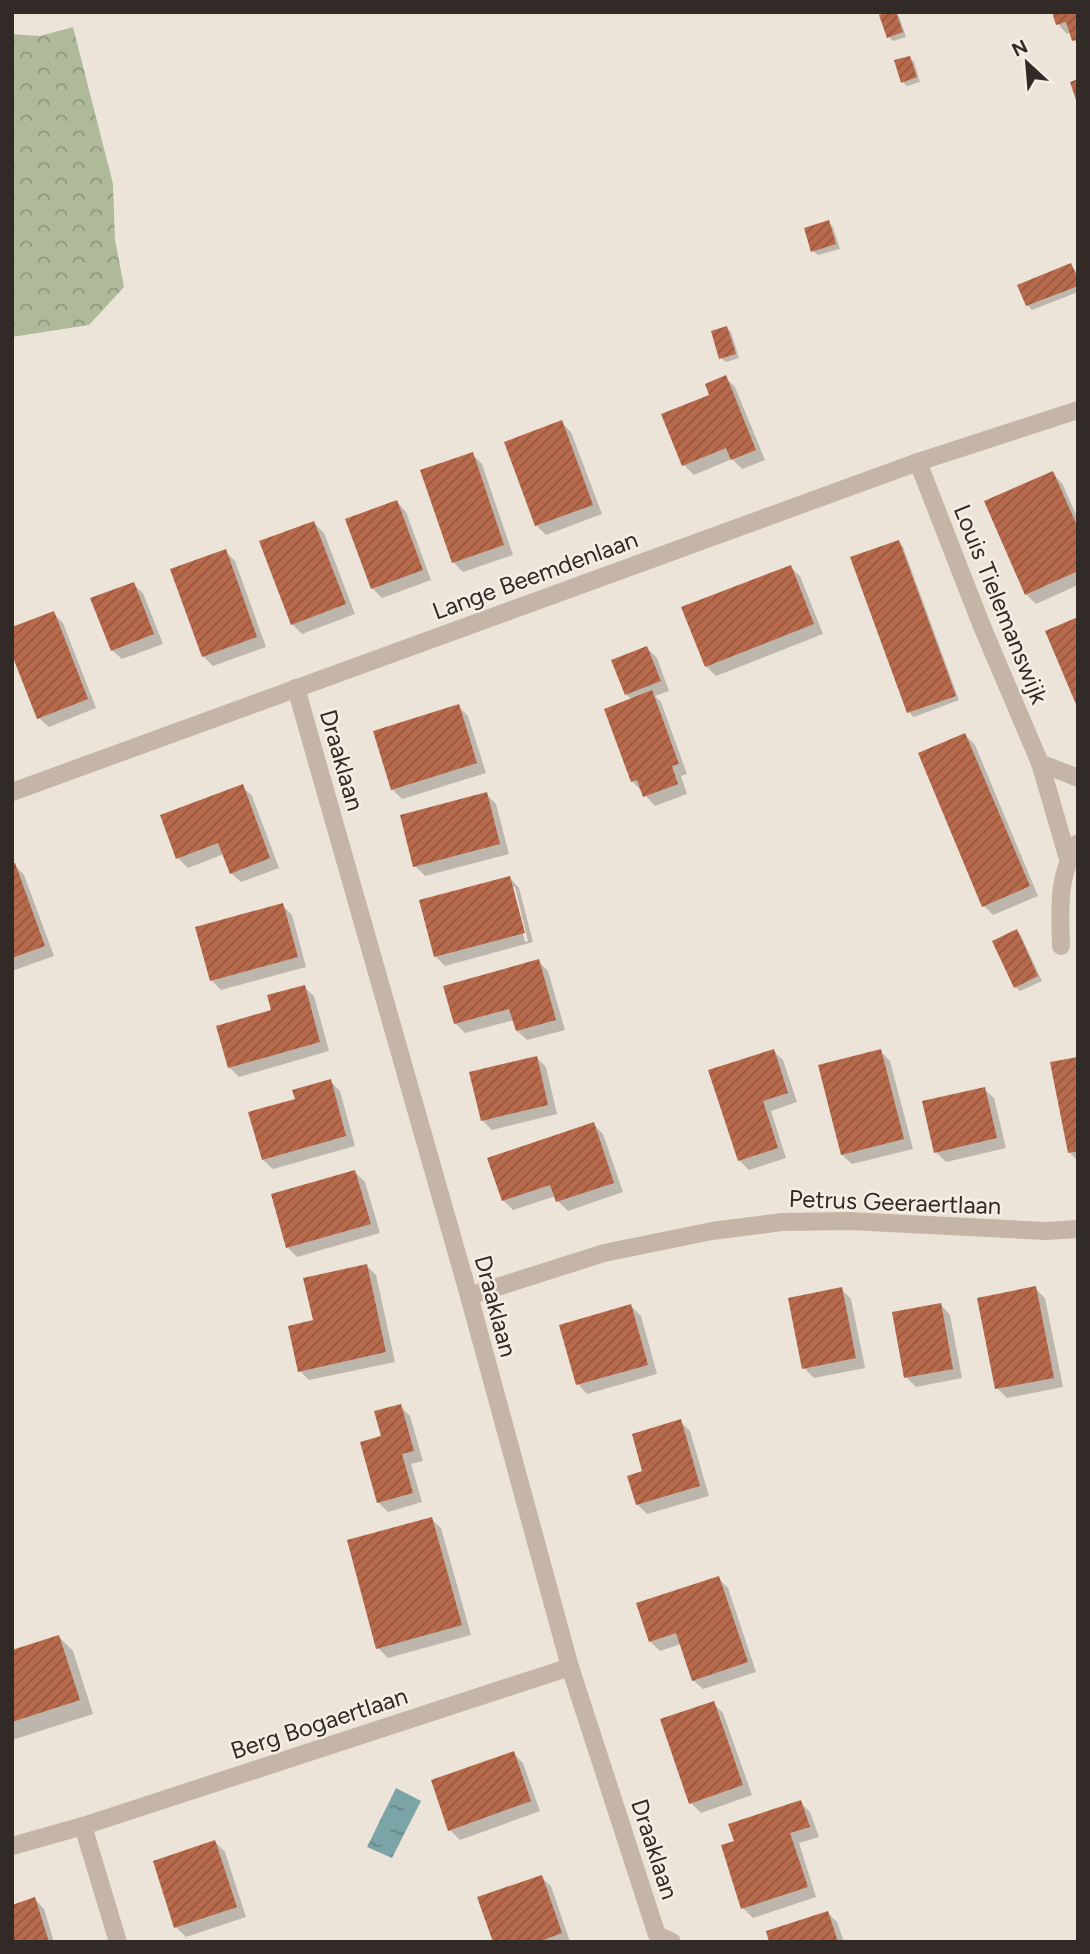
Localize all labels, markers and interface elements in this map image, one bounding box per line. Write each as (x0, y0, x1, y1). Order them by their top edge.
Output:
north arrow (992, 28, 1062, 98)
text: N (1008, 35, 1031, 62)
street label: Louis Tielemanswijk (948, 500, 1054, 708)
street label: Lange Beemdenlaan (428, 524, 642, 626)
street label: Draaklaan (314, 706, 370, 814)
street label: Petrus Geeraertlaan (788, 1184, 1002, 1220)
street label: Draaklaan (469, 1252, 523, 1360)
street label: Berg Bogaertlaan (227, 1681, 411, 1765)
street label: Draaklaan (625, 1795, 685, 1903)

